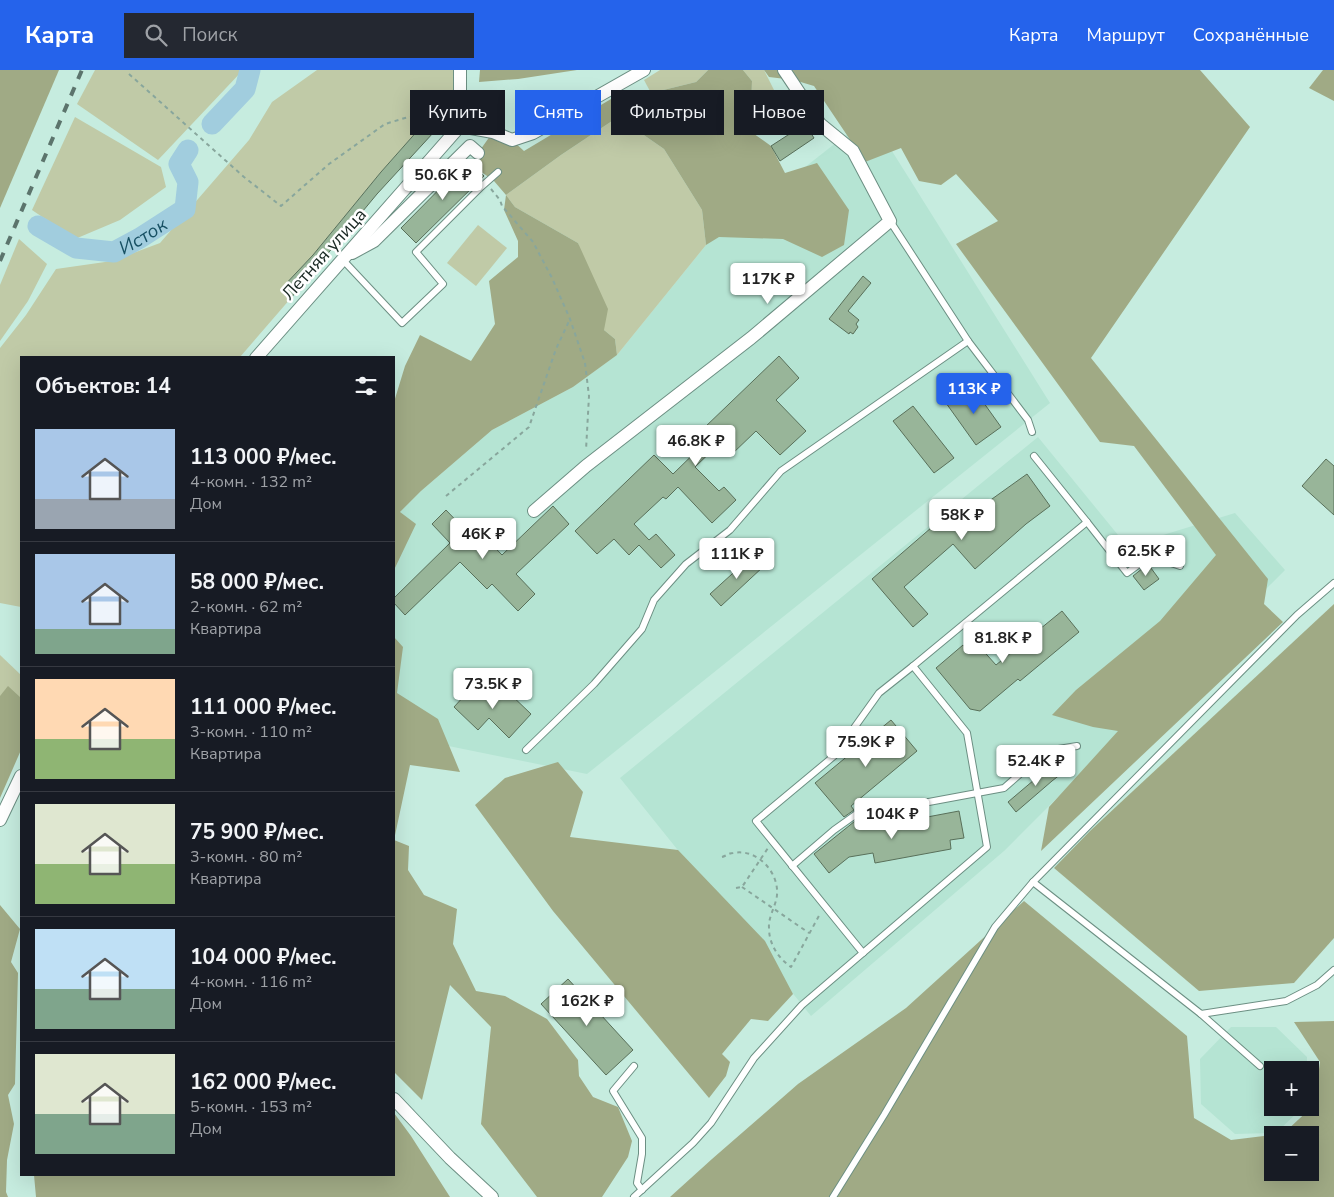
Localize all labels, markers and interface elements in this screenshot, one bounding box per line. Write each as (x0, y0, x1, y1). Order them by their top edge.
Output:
search box (124, 13, 474, 58)
text: Карта (25, 19, 94, 51)
icon: search (142, 21, 170, 49)
text: Поиск (182, 22, 237, 48)
text: Карта (1009, 23, 1059, 47)
text: Маршрут (1087, 23, 1165, 47)
text: Сохранённые (1193, 23, 1309, 47)
chip: Купить (410, 90, 505, 135)
chip: Снять (515, 90, 601, 135)
chip: Фильтры (611, 90, 724, 135)
chip: Новое (734, 90, 824, 135)
pin: 50.6K ₽ (397, 158, 489, 201)
text: 50.6K ₽ (414, 164, 472, 186)
street label: Летняя улица (276, 203, 372, 305)
water label: Исток (114, 211, 173, 261)
pin: 117K ₽ (727, 262, 809, 305)
text: 117K ₽ (741, 268, 795, 290)
text: Объектов: 14 (35, 372, 171, 400)
icon: filters (352, 372, 380, 400)
pin: 113K ₽ (933, 372, 1015, 415)
text: 113K ₽ (947, 378, 1001, 400)
pin: 46.8K ₽ (650, 424, 742, 467)
text: 46.8K ₽ (667, 430, 725, 452)
text: 113 000 ₽/мес. (190, 443, 337, 471)
icon: home (75, 449, 135, 509)
text: 4-комн. · 132 m² (190, 471, 312, 493)
text: Дом (190, 493, 222, 515)
pin: 58K ₽ (927, 498, 997, 541)
text: 58K ₽ (940, 504, 984, 526)
pin: 46K ₽ (448, 518, 518, 560)
text: 46K ₽ (461, 523, 505, 545)
pin: 62.5K ₽ (1100, 534, 1192, 577)
pin: 111K ₽ (696, 538, 778, 580)
text: 62.5K ₽ (1117, 540, 1175, 562)
text: 111K ₽ (710, 543, 764, 565)
text: 58 000 ₽/мес. (190, 568, 324, 596)
icon: home (75, 574, 135, 634)
text: 2-комн. · 62 m² (190, 596, 302, 618)
text: Квартира (190, 618, 262, 640)
pin: 81.8K ₽ (957, 622, 1049, 664)
text: 81.8K ₽ (974, 627, 1032, 649)
pin: 73.5K ₽ (447, 668, 539, 710)
text: 73.5K ₽ (464, 673, 522, 695)
text: 111 000 ₽/мес. (190, 693, 337, 721)
icon: home (75, 699, 135, 759)
text: 3-комн. · 110 m² (190, 721, 312, 743)
pin: 75.9K ₽ (820, 726, 912, 768)
text: 75.9K ₽ (837, 731, 895, 753)
text: Квартира (190, 743, 262, 765)
pin: 52.4K ₽ (990, 744, 1082, 787)
text: 52.4K ₽ (1007, 750, 1065, 772)
pin: 104K ₽ (851, 798, 933, 840)
text: 104K ₽ (865, 803, 919, 825)
text: 75 900 ₽/мес. (190, 818, 324, 846)
icon: home (75, 824, 135, 884)
text: 3-комн. · 80 m² (190, 846, 302, 868)
text: Квартира (190, 868, 262, 890)
text: 104 000 ₽/мес. (190, 943, 337, 971)
icon: home (75, 949, 135, 1009)
text: 4-комн. · 116 m² (190, 971, 312, 993)
pin: 162K ₽ (546, 984, 628, 1027)
text: 162K ₽ (560, 990, 614, 1012)
text: Дом (190, 993, 222, 1015)
map controls (1264, 1061, 1319, 1181)
button: + (1264, 1061, 1319, 1116)
text: 162 000 ₽/мес. (190, 1068, 337, 1096)
icon: home (75, 1074, 135, 1134)
text: 5-комн. · 153 m² (190, 1096, 312, 1118)
text: Дом (190, 1118, 222, 1140)
button: − (1264, 1126, 1319, 1181)

